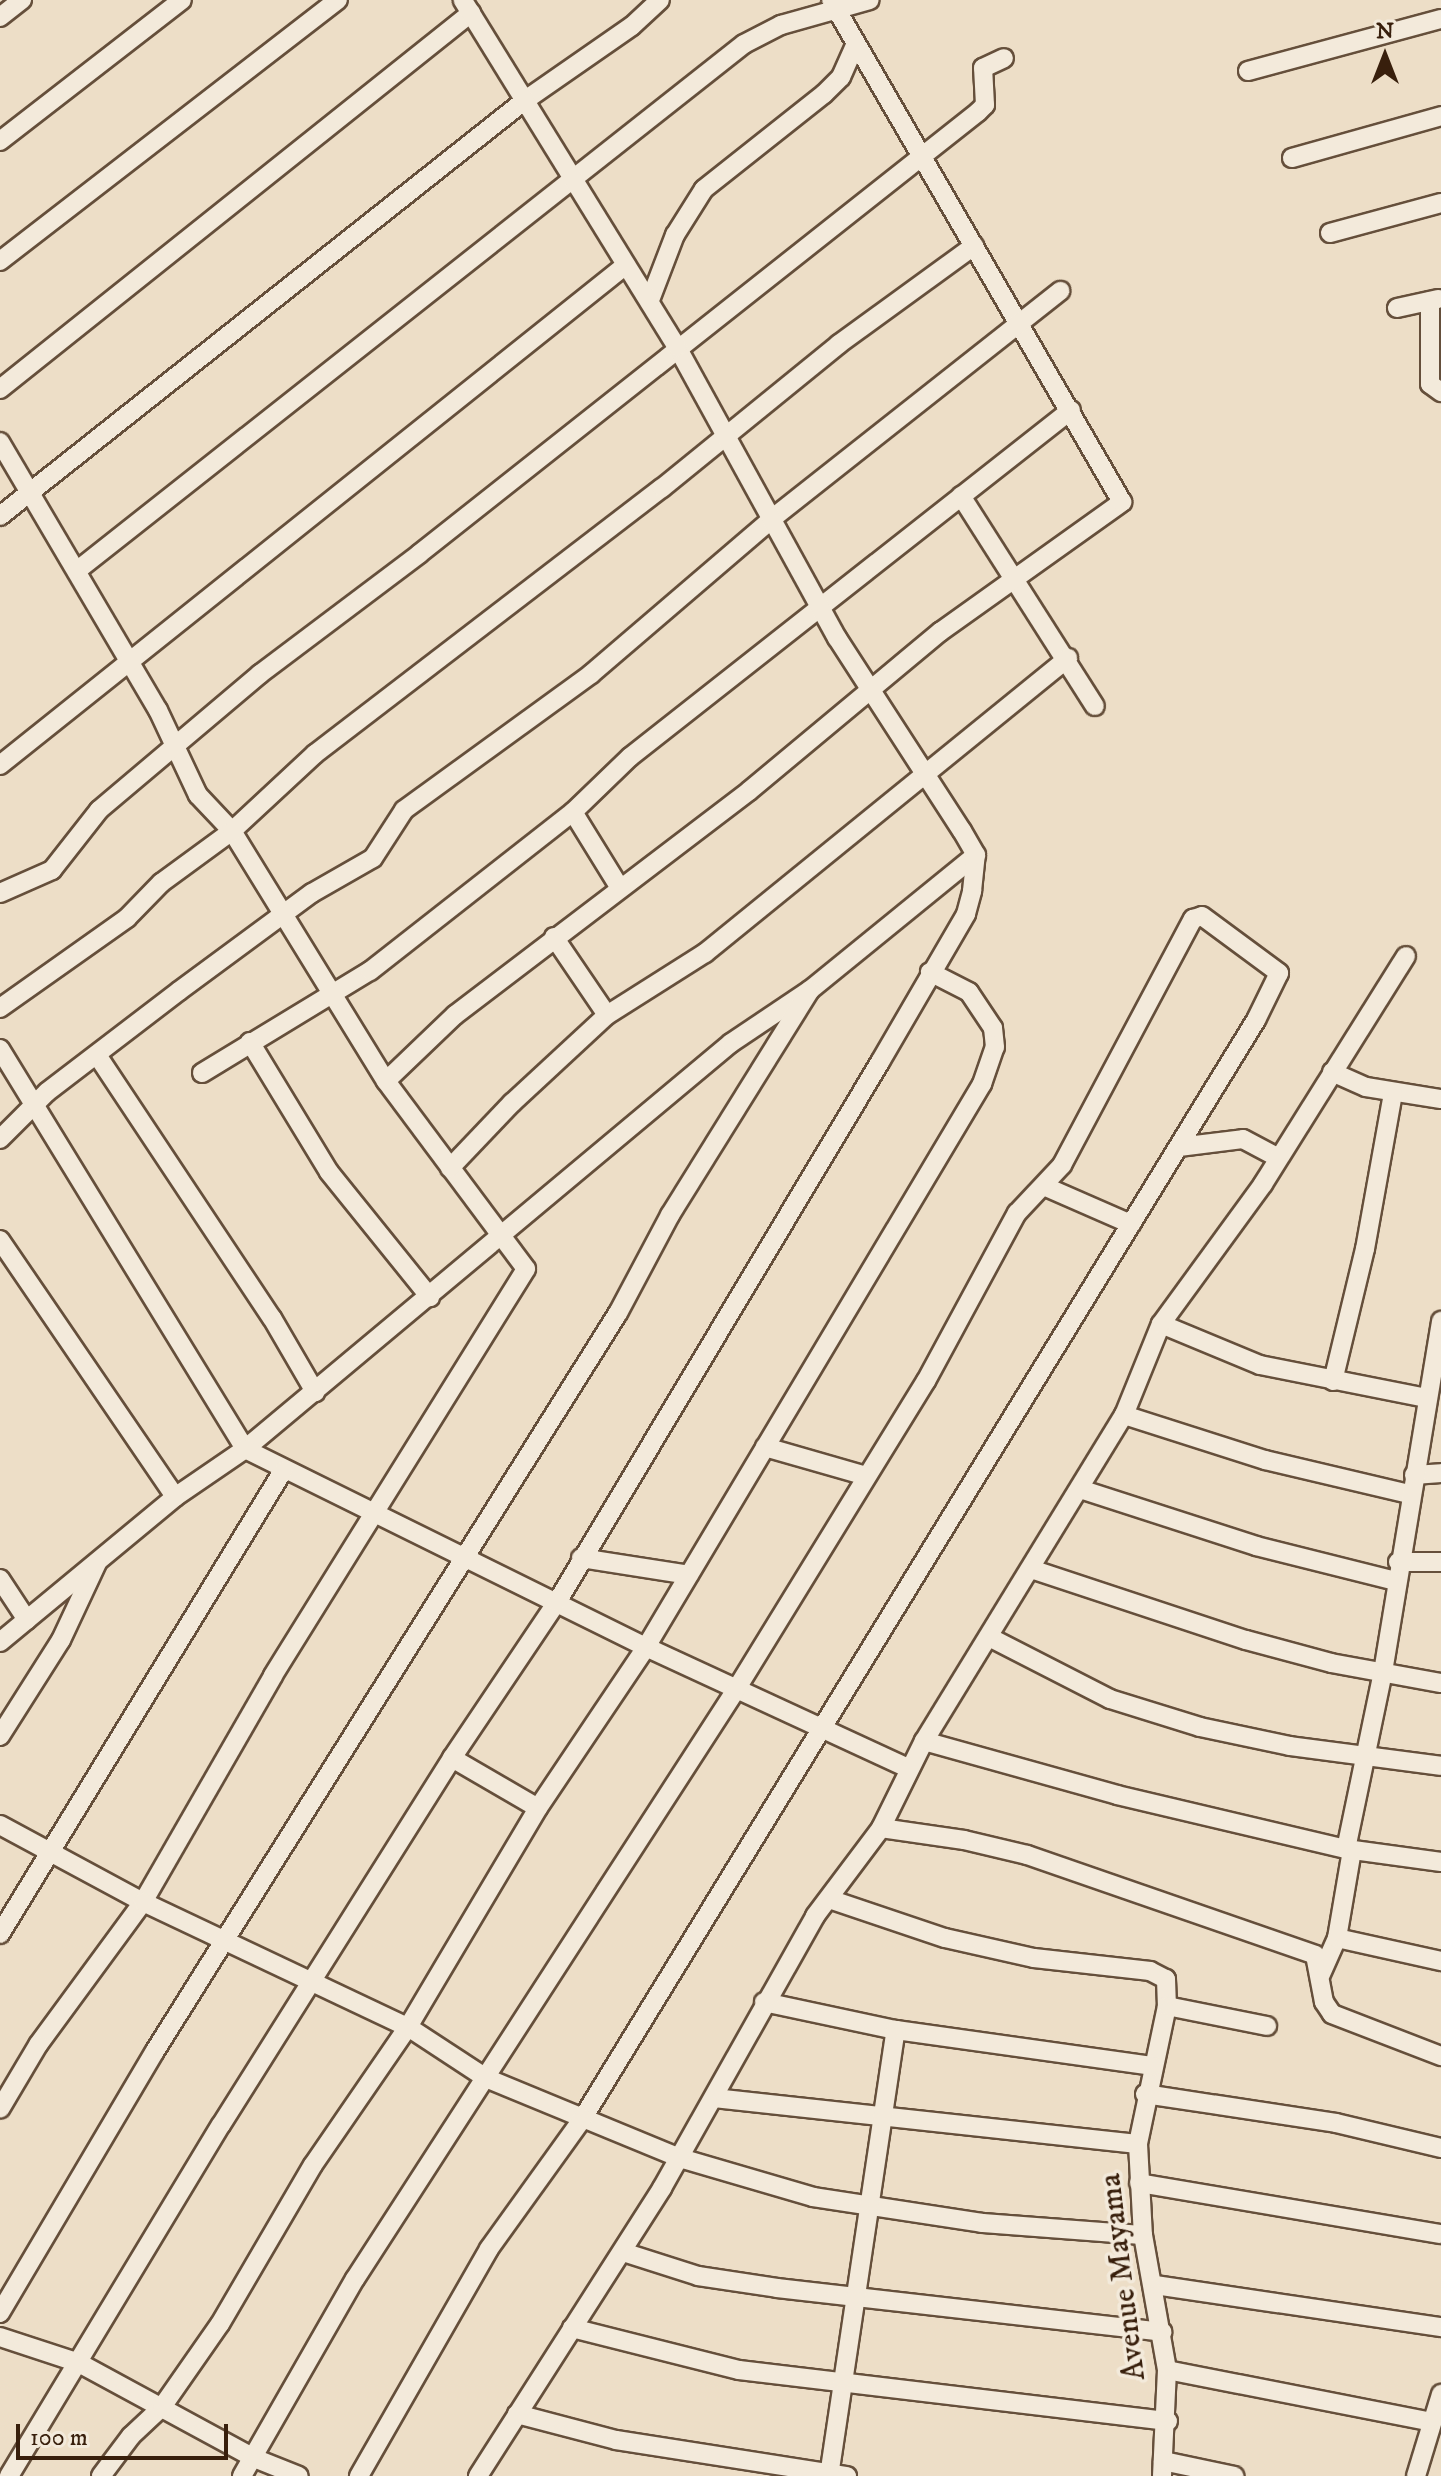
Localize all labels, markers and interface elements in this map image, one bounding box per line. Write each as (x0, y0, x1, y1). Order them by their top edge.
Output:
north arrow (1345, 16, 1425, 96)
text: N (1376, 18, 1394, 45)
street label: Avenue Mayama (1091, 2171, 1155, 2383)
scale bar (20, 2408, 232, 2458)
text: 100 m (30, 2423, 88, 2453)

